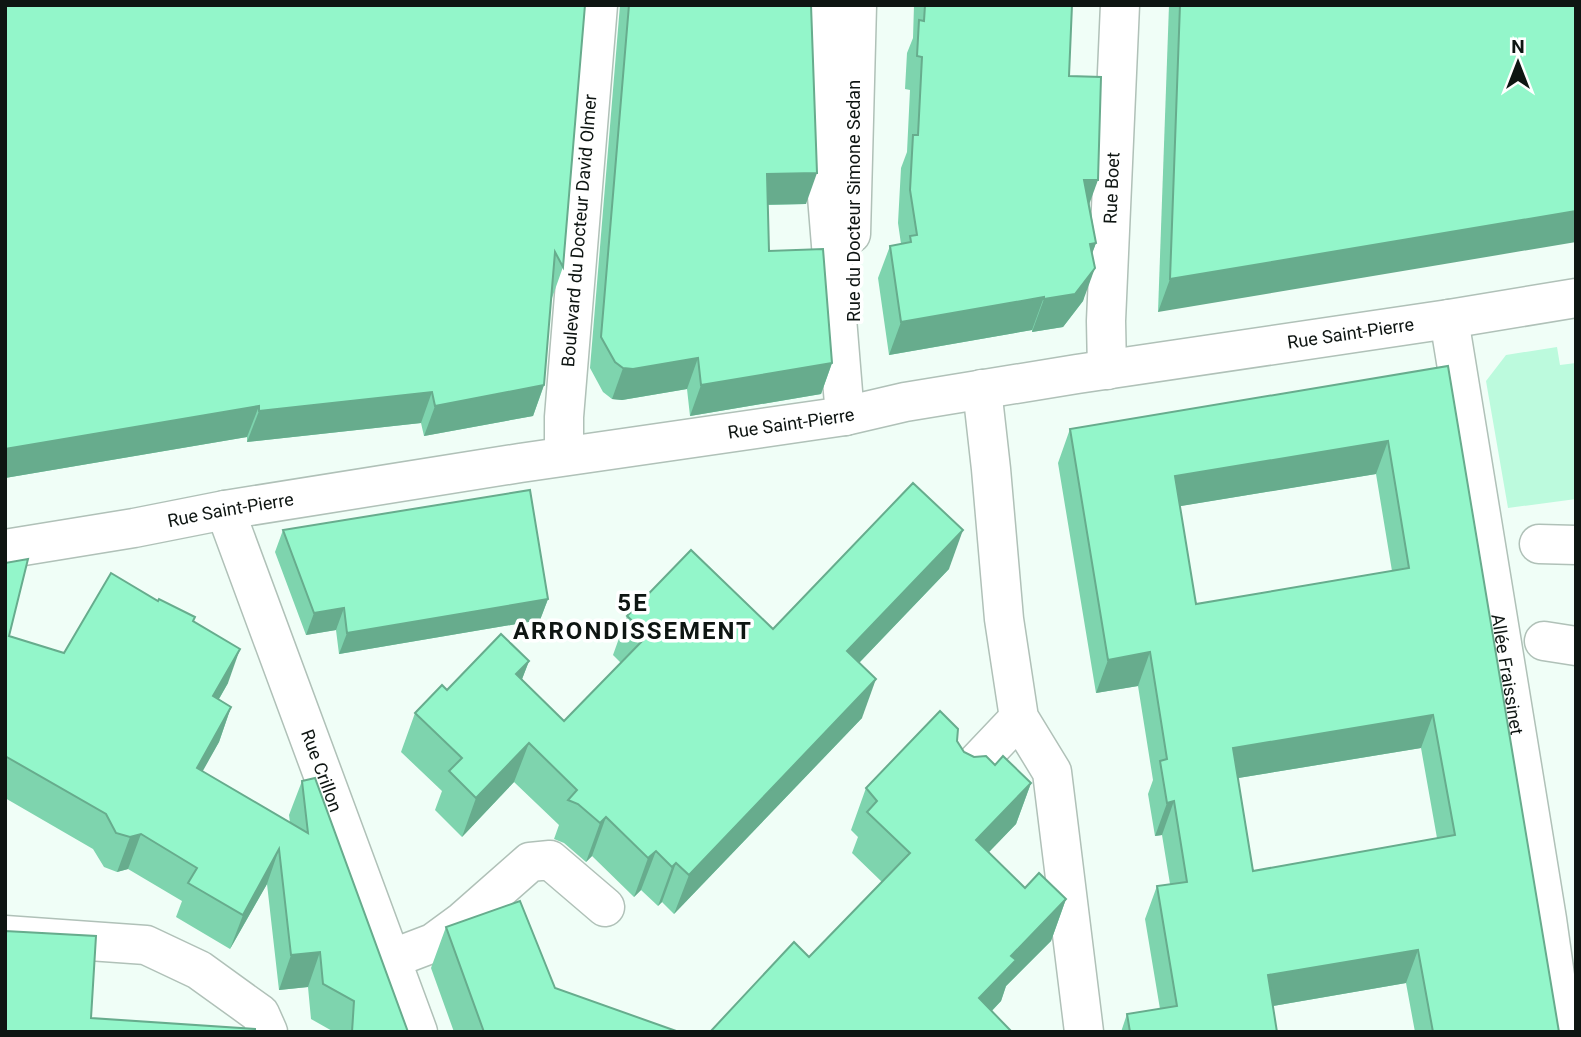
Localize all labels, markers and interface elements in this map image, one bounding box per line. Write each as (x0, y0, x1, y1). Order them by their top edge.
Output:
north arrow (1483, 28, 1553, 98)
text: N (1511, 35, 1525, 58)
street label: Rue du Docteur Simone Sedan (843, 80, 864, 322)
street label: Boulevard du Docteur David Olmer (557, 93, 601, 368)
street label: Rue Boet (1099, 152, 1123, 225)
street label: Rue Saint-Pierre (1286, 313, 1415, 353)
street label: Rue Saint-Pierre (726, 403, 856, 443)
street label: Rue Saint-Pierre (166, 488, 295, 531)
district label: 5E ARRONDISSEMENT (513, 589, 753, 645)
street label: Allée Fraissinet (1487, 612, 1528, 736)
street label: Rue Crillon (297, 726, 347, 815)

